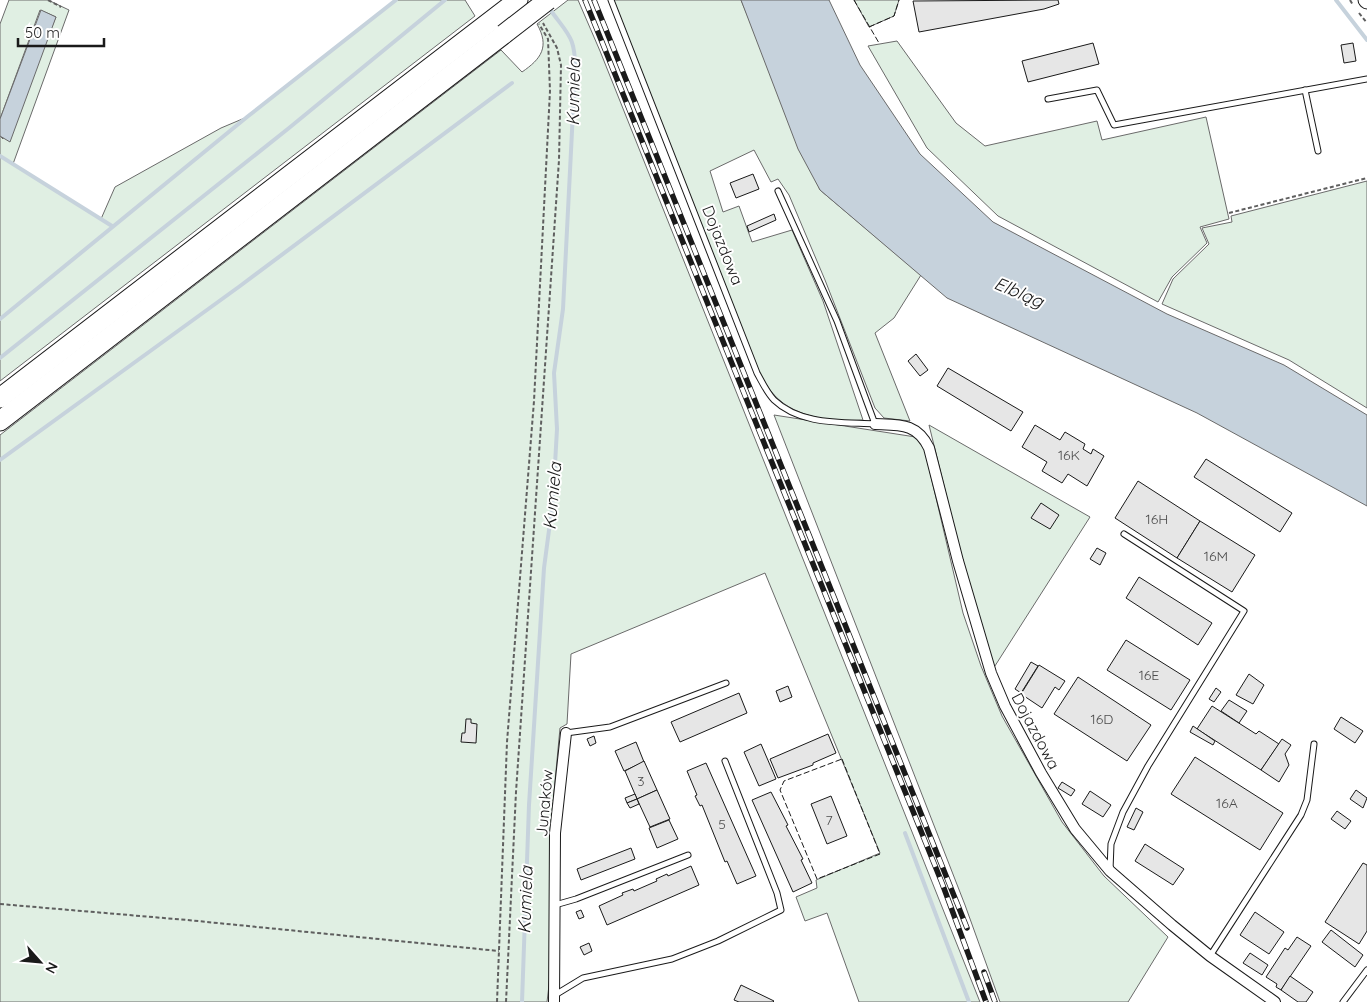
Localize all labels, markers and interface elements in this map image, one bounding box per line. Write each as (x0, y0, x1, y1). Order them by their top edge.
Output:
scale bar (18, 15, 104, 47)
text: 50 m (25, 23, 60, 42)
water label: Kumiela (561, 57, 585, 126)
street label: Dojazdowa (698, 202, 748, 288)
water label: Elbląg (991, 271, 1049, 313)
house number: 16K (1058, 446, 1080, 464)
water label: Kumiela (538, 460, 566, 531)
house number: 16H (1146, 510, 1168, 528)
house number: 16M (1204, 547, 1228, 565)
house number: 16E (1139, 666, 1159, 684)
street label: Dojazdowa (1007, 689, 1065, 773)
house number: 16D (1091, 710, 1113, 728)
street label: Junaków (531, 769, 557, 837)
house number: 3 (637, 772, 645, 790)
house number: 16A (1216, 794, 1238, 812)
house number: 7 (825, 811, 833, 829)
house number: 5 (718, 815, 726, 833)
water label: Kumiela (512, 865, 538, 934)
north arrow (15, 937, 65, 987)
text: N (41, 959, 62, 977)

